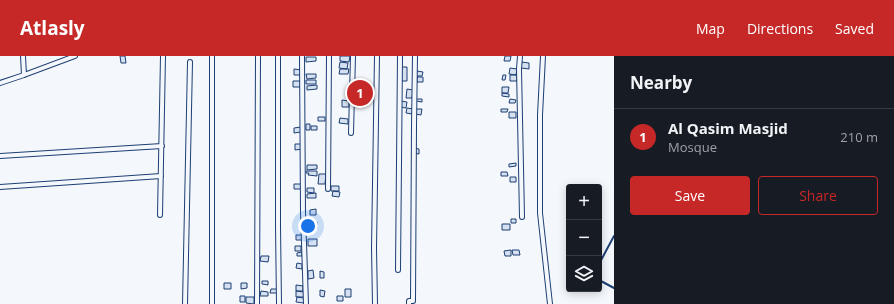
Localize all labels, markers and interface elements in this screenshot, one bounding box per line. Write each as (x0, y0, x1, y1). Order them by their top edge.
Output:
text: Atlasly (20, 15, 85, 41)
text: Map (696, 19, 725, 38)
text: Directions (747, 19, 813, 38)
text: Saved (835, 19, 874, 38)
text: Nearby (630, 71, 692, 94)
pin: 1 (347, 78, 373, 108)
text: Al Qasim Masjid (668, 118, 788, 138)
text: 1 (639, 128, 647, 146)
text: 210 m (840, 128, 878, 146)
text: Mosque (668, 138, 717, 156)
button: Save (630, 176, 750, 215)
button: Share (758, 176, 878, 215)
map controls (566, 184, 602, 292)
button: + (566, 184, 602, 220)
your location (298, 216, 318, 236)
button: − (566, 220, 602, 256)
button: layers (566, 256, 602, 292)

